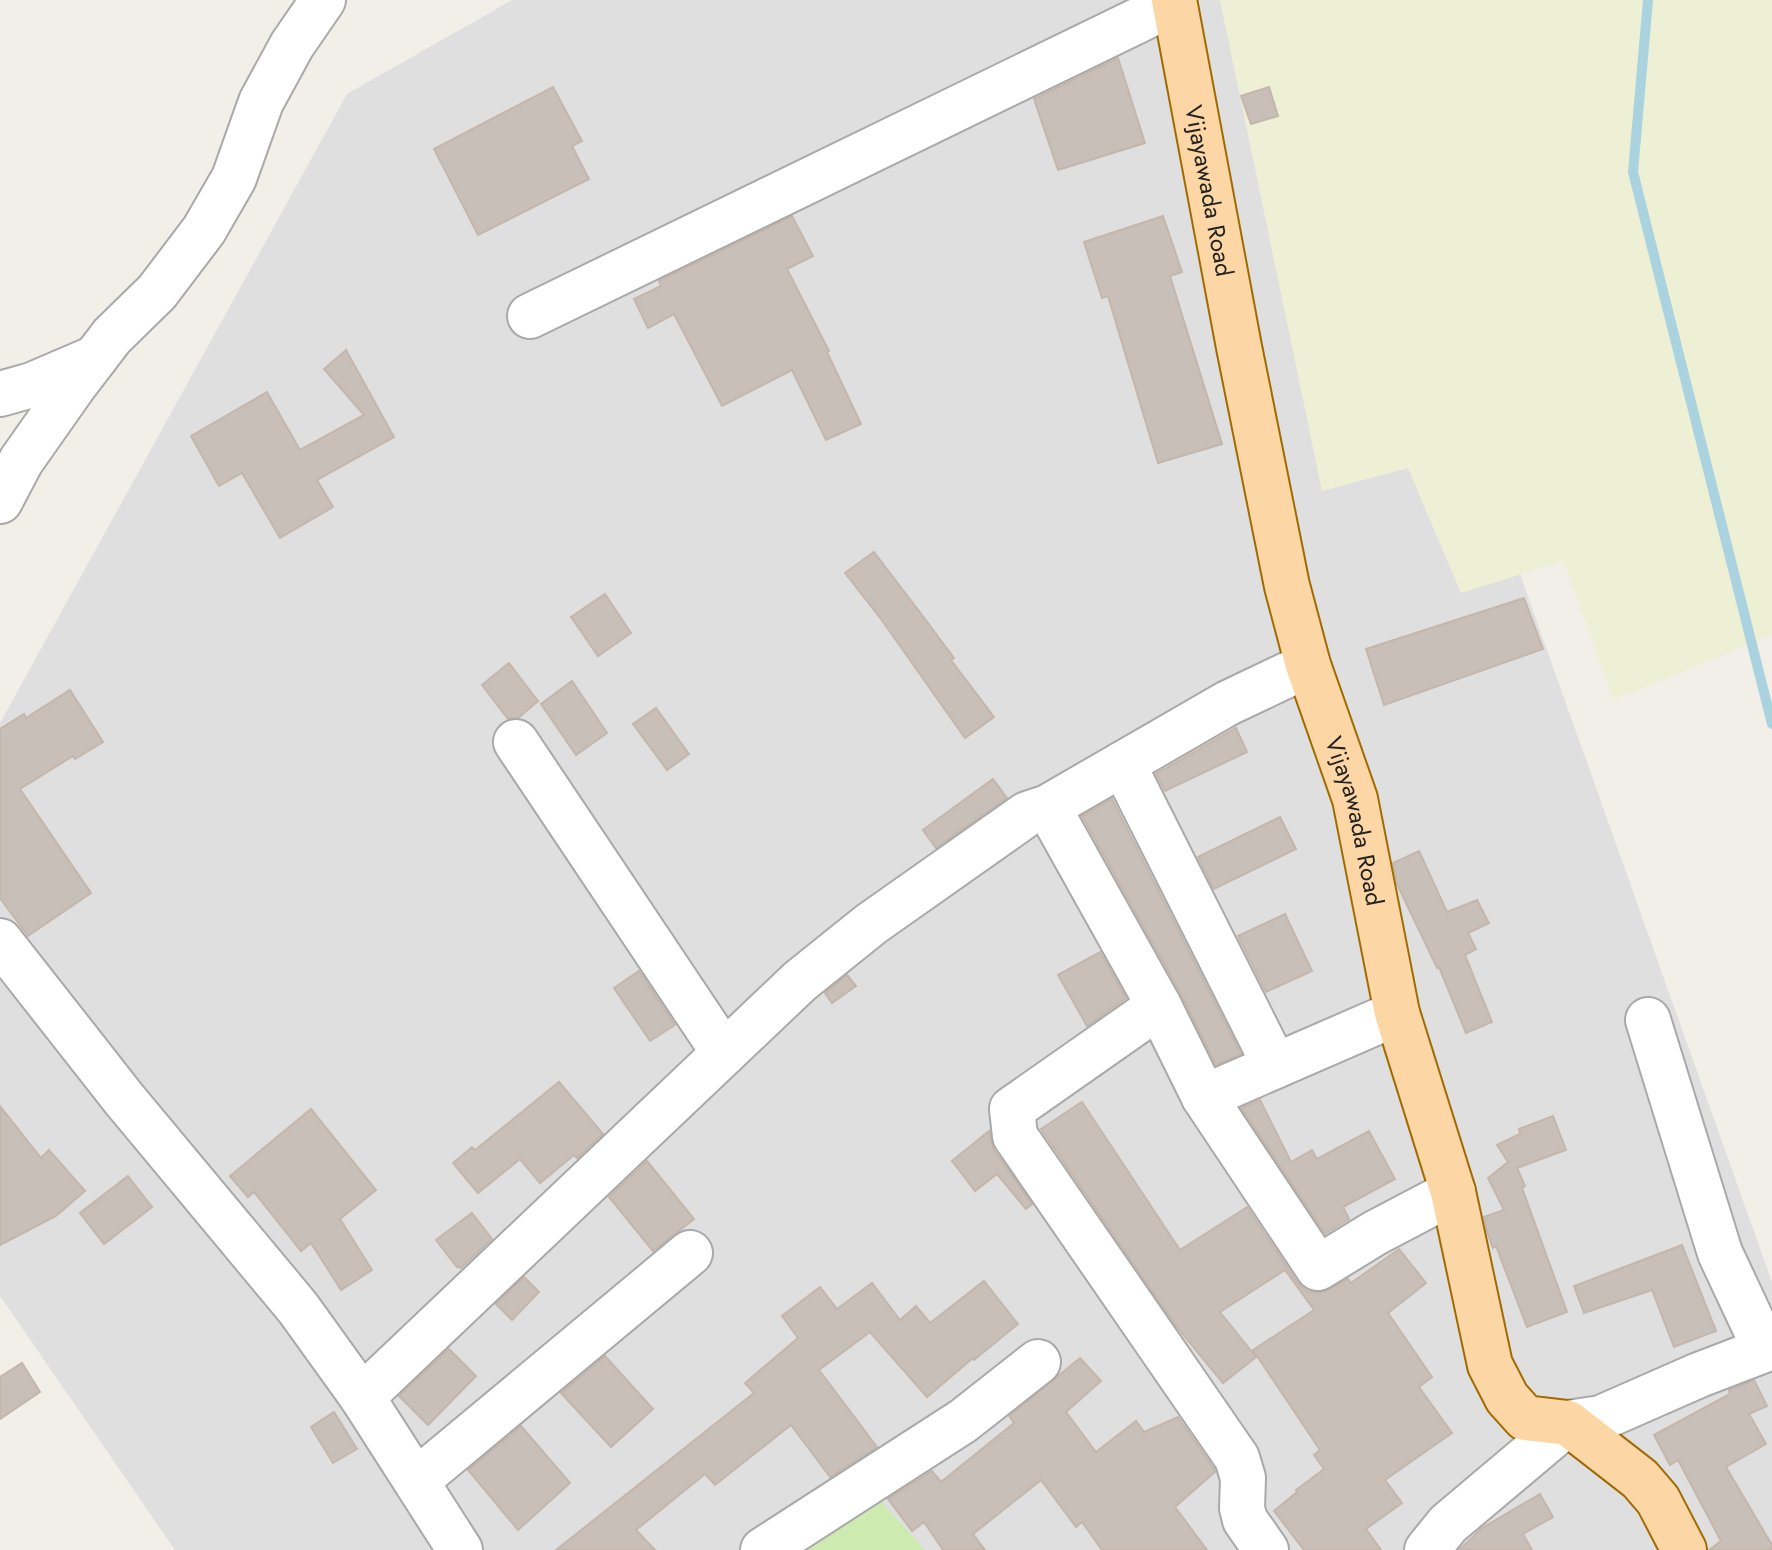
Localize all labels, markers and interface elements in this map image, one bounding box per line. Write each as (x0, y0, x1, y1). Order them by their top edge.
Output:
street label: Vijayawada Road (1177, 102, 1243, 279)
street label: Vijayawada Road (1317, 732, 1393, 909)

